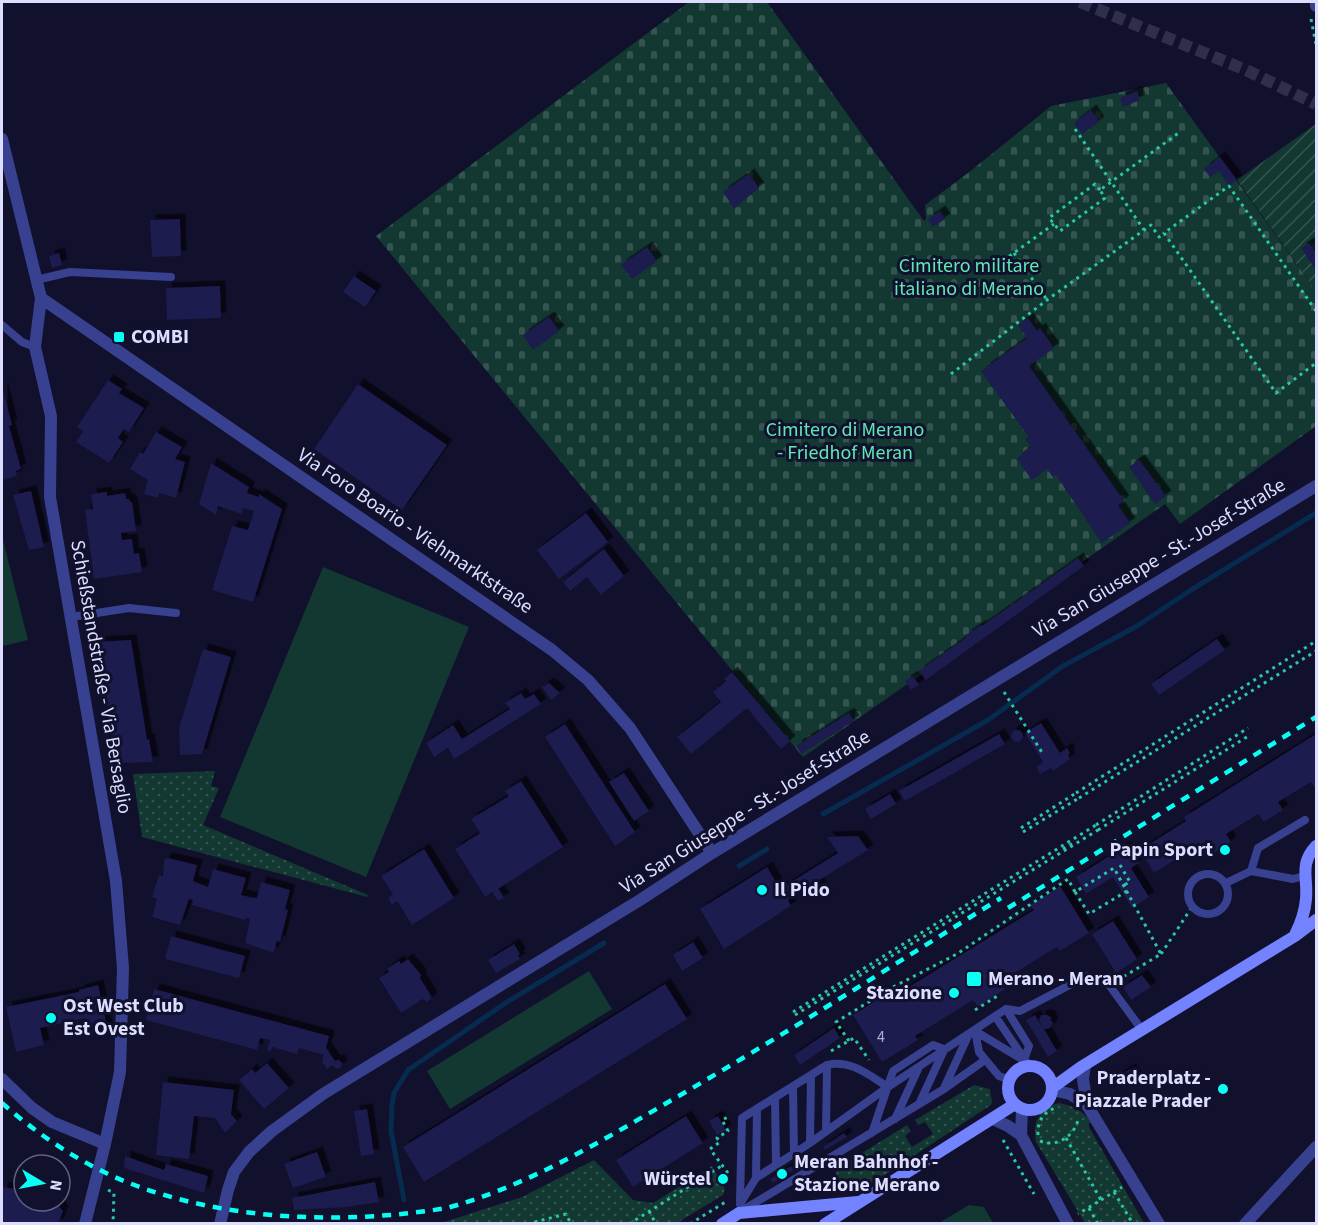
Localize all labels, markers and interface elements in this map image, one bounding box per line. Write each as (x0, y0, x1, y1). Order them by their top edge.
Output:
park label: Cimitero militare italiano di Merano (894, 252, 1044, 303)
place label: COMBI (131, 323, 189, 351)
marker: COMBI (112, 330, 126, 344)
park label: Cimitero di Merano - Friedhof Meran (766, 416, 924, 467)
street label: Via Foro Boario - Viehmarktstraße (292, 441, 539, 621)
street label: Via San Giuseppe - St.-Josef-Straße (1027, 471, 1291, 645)
street label: Schießstandstraße - Via Bersaglio (63, 538, 139, 816)
street label: Via San Giuseppe - St.-Josef-Straße (614, 723, 876, 901)
place label: Papin Sport (1109, 836, 1213, 864)
marker: Papin Sport (1218, 843, 1232, 857)
place label: Il Pido (774, 876, 830, 904)
marker: Il Pido (755, 883, 769, 897)
place label: Merano - Meran (988, 965, 1124, 993)
marker: Merano - Meran (965, 970, 983, 988)
place label: Stazione (866, 979, 942, 1007)
marker: Stazione (947, 986, 961, 1000)
place label: Ost West Club Est Ovest (63, 992, 184, 1043)
marker: Ost West Club Est Ovest (44, 1011, 58, 1025)
house number: 4 (877, 1026, 885, 1048)
place label: Praderplatz - Piazzale Prader (1075, 1064, 1211, 1115)
marker: Praderplatz - Piazzale Prader (1216, 1082, 1230, 1096)
place label: Meran Bahnhof - Stazione Merano (794, 1148, 940, 1199)
north arrow (12, 1153, 72, 1213)
place label: Würstel (644, 1165, 711, 1193)
marker: Meran Bahnhof - Stazione Merano (775, 1167, 789, 1181)
marker: Würstel (716, 1172, 730, 1186)
text: N (44, 1178, 68, 1193)

